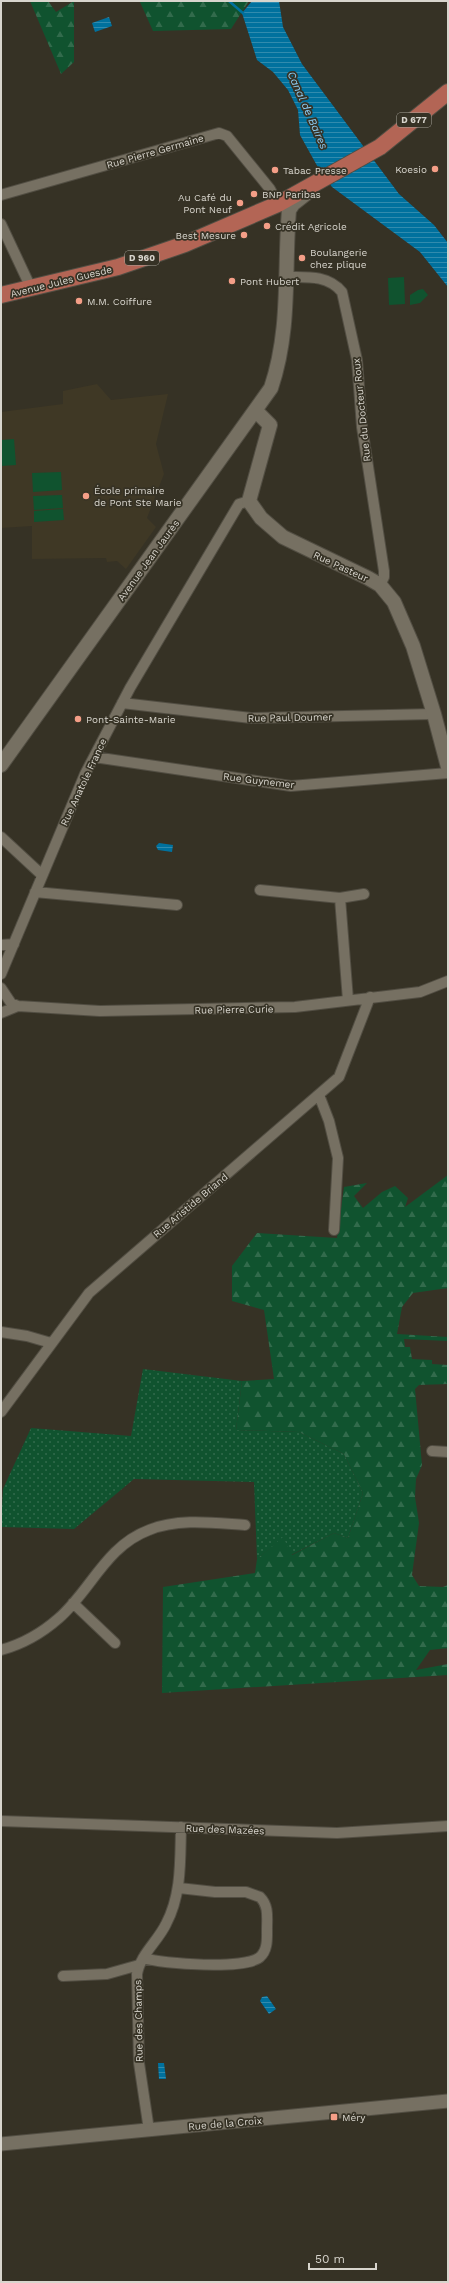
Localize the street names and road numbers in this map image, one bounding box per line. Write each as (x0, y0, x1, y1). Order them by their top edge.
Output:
road number: D 677 (397, 113, 431, 127)
street label: Rue Pierre Germaine (105, 132, 205, 171)
road number: D 960 (125, 251, 159, 265)
street label: Avenue Jules Guesde (9, 263, 113, 299)
street label: Rue du Docteur Roux (351, 358, 372, 462)
street label: Avenue Jean Jaurès (115, 518, 181, 603)
street label: Rue Pasteur (312, 549, 370, 584)
street label: Rue Paul Doumer (248, 711, 332, 724)
street label: Rue Anatole France (58, 737, 109, 828)
street label: Rue Guynemer (223, 771, 295, 790)
street label: Rue Pierre Curie (194, 1003, 274, 1016)
street label: Rue Aristide Briand (151, 1171, 230, 1240)
street label: Rue des Mazées (185, 1823, 265, 1836)
street label: Rue des Champs (132, 1980, 145, 2062)
street label: Rue de la Croix (188, 2115, 262, 2132)

